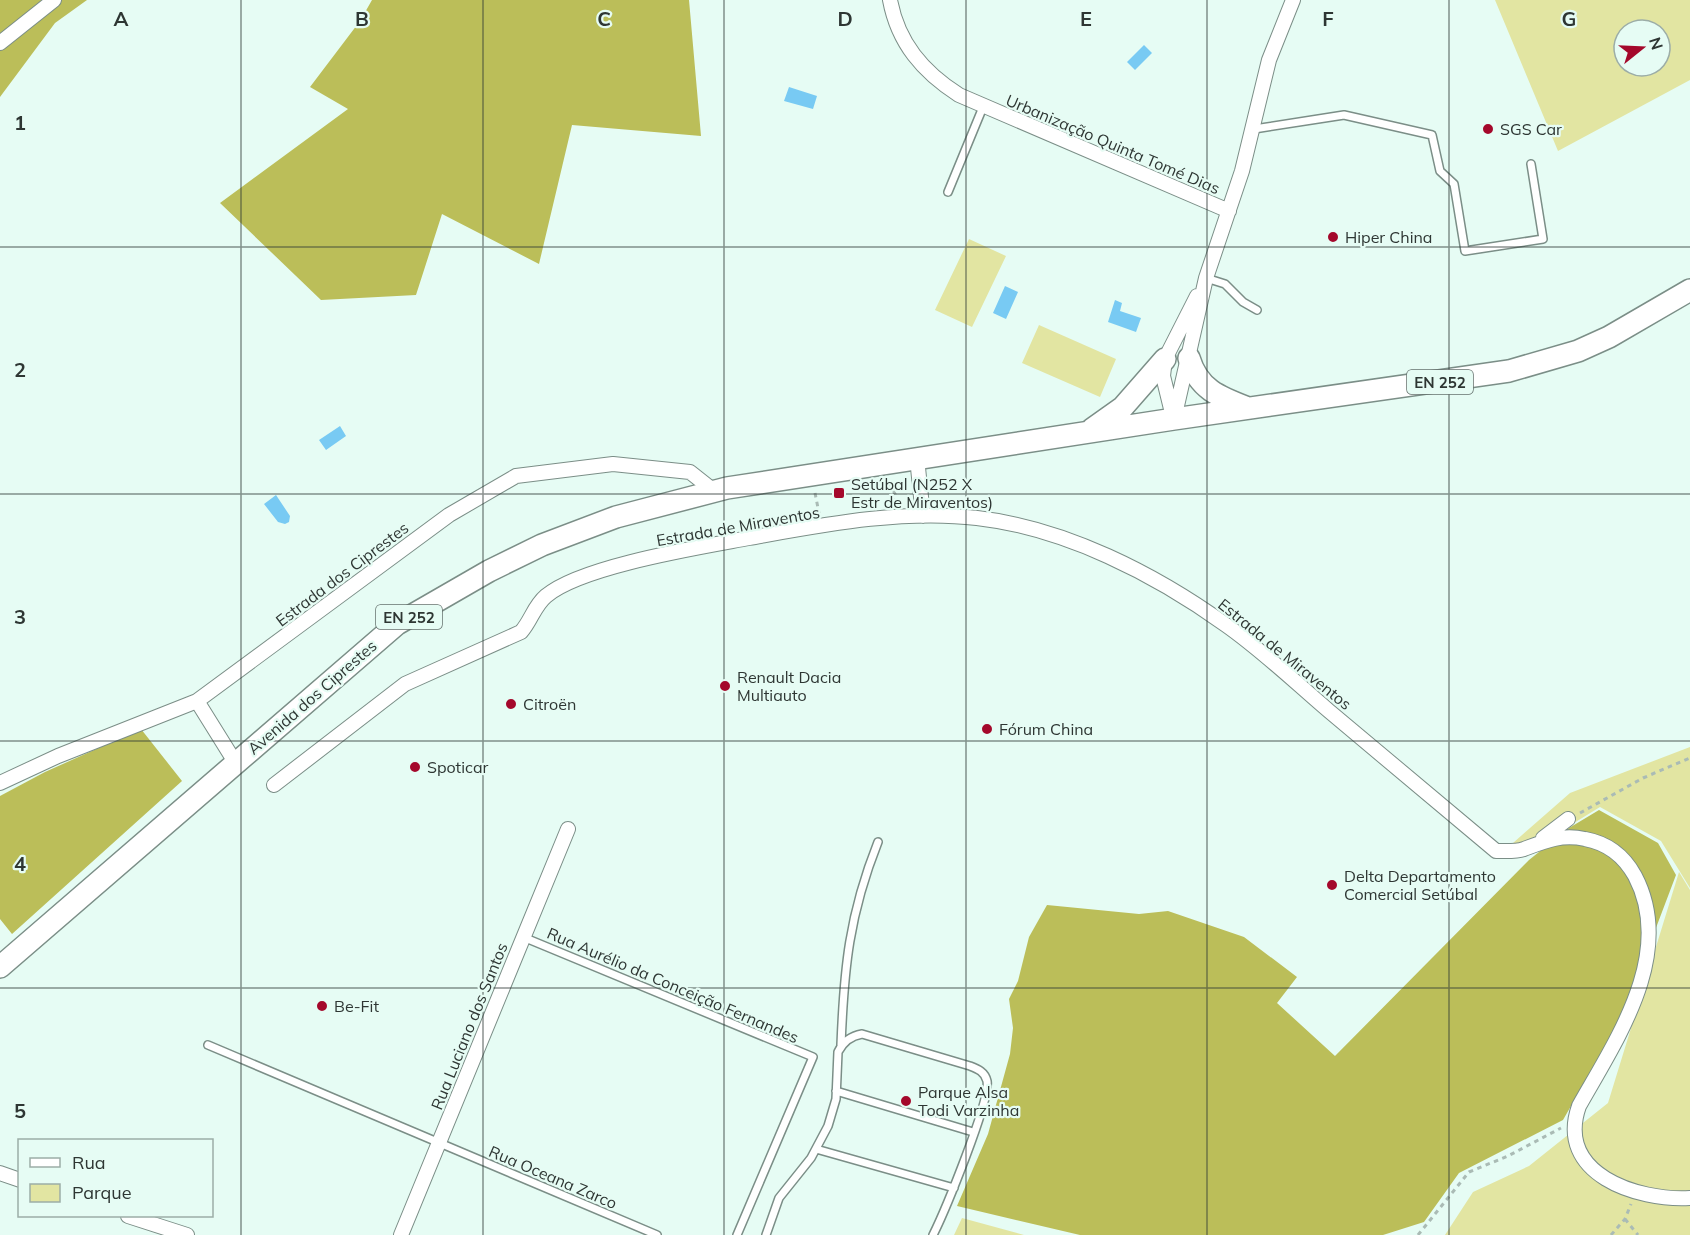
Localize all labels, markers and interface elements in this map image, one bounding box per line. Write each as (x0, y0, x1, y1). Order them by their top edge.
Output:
text: A (114, 6, 129, 31)
text: B (355, 6, 369, 31)
text: C (597, 6, 611, 31)
text: D (837, 6, 853, 31)
text: E (1080, 6, 1092, 31)
text: F (1322, 6, 1334, 31)
text: G (1562, 6, 1576, 31)
north arrow (1612, 18, 1672, 78)
text: N (1645, 35, 1668, 52)
street label: Urbanização Quinta Tomé Dias (1003, 90, 1223, 198)
text: 1 (14, 110, 26, 135)
place label: SGS Car (1500, 119, 1562, 139)
marker: SGS Car (1481, 122, 1495, 136)
place label: Hiper China (1345, 227, 1432, 247)
marker: Hiper China (1326, 230, 1340, 244)
text: 2 (14, 357, 26, 382)
road number: EN 252 (1407, 370, 1473, 394)
place label: Setúbal (N252 X Estr de Miraventos) (851, 474, 993, 512)
marker: Setúbal (N252 X Estr de Miraventos) (832, 486, 846, 500)
street label: Estrada de Miraventos (655, 502, 821, 550)
street label: Estrada dos Ciprestes (272, 518, 412, 630)
street label: Estrada de Miraventos (1214, 594, 1356, 714)
text: 3 (14, 604, 26, 629)
road number: EN 252 (376, 605, 442, 629)
street label: Avenida dos Ciprestes (243, 635, 381, 759)
place label: Renault Dacia Multiauto (737, 667, 841, 705)
marker: Renault Dacia Multiauto (718, 679, 732, 693)
place label: Citroën (523, 694, 576, 714)
marker: Citroën (504, 697, 518, 711)
place label: Fórum China (999, 719, 1093, 739)
marker: Fórum China (980, 722, 994, 736)
place label: Spoticar (427, 757, 488, 777)
marker: Spoticar (408, 760, 422, 774)
text: 4 (14, 851, 26, 876)
place label: Delta Departamento Comercial Setúbal (1344, 866, 1496, 904)
marker: Delta Departamento Comercial Setúbal (1325, 878, 1339, 892)
street label: Rua Aurélio da Conceição Fernandes (544, 923, 802, 1047)
street label: Rua Luciano dos Santos (426, 940, 512, 1112)
place label: Be-Fit (334, 996, 379, 1016)
marker: Be-Fit (315, 999, 329, 1013)
place label: Parque Alsa Todi Varzinha (918, 1082, 1019, 1120)
marker: Parque Alsa Todi Varzinha (899, 1094, 913, 1108)
text: 5 (14, 1098, 26, 1123)
legend (18, 1139, 213, 1217)
street label: Rua Oceana Zarco (486, 1141, 620, 1213)
text: Rua (72, 1151, 106, 1174)
text: Parque (72, 1181, 131, 1204)

